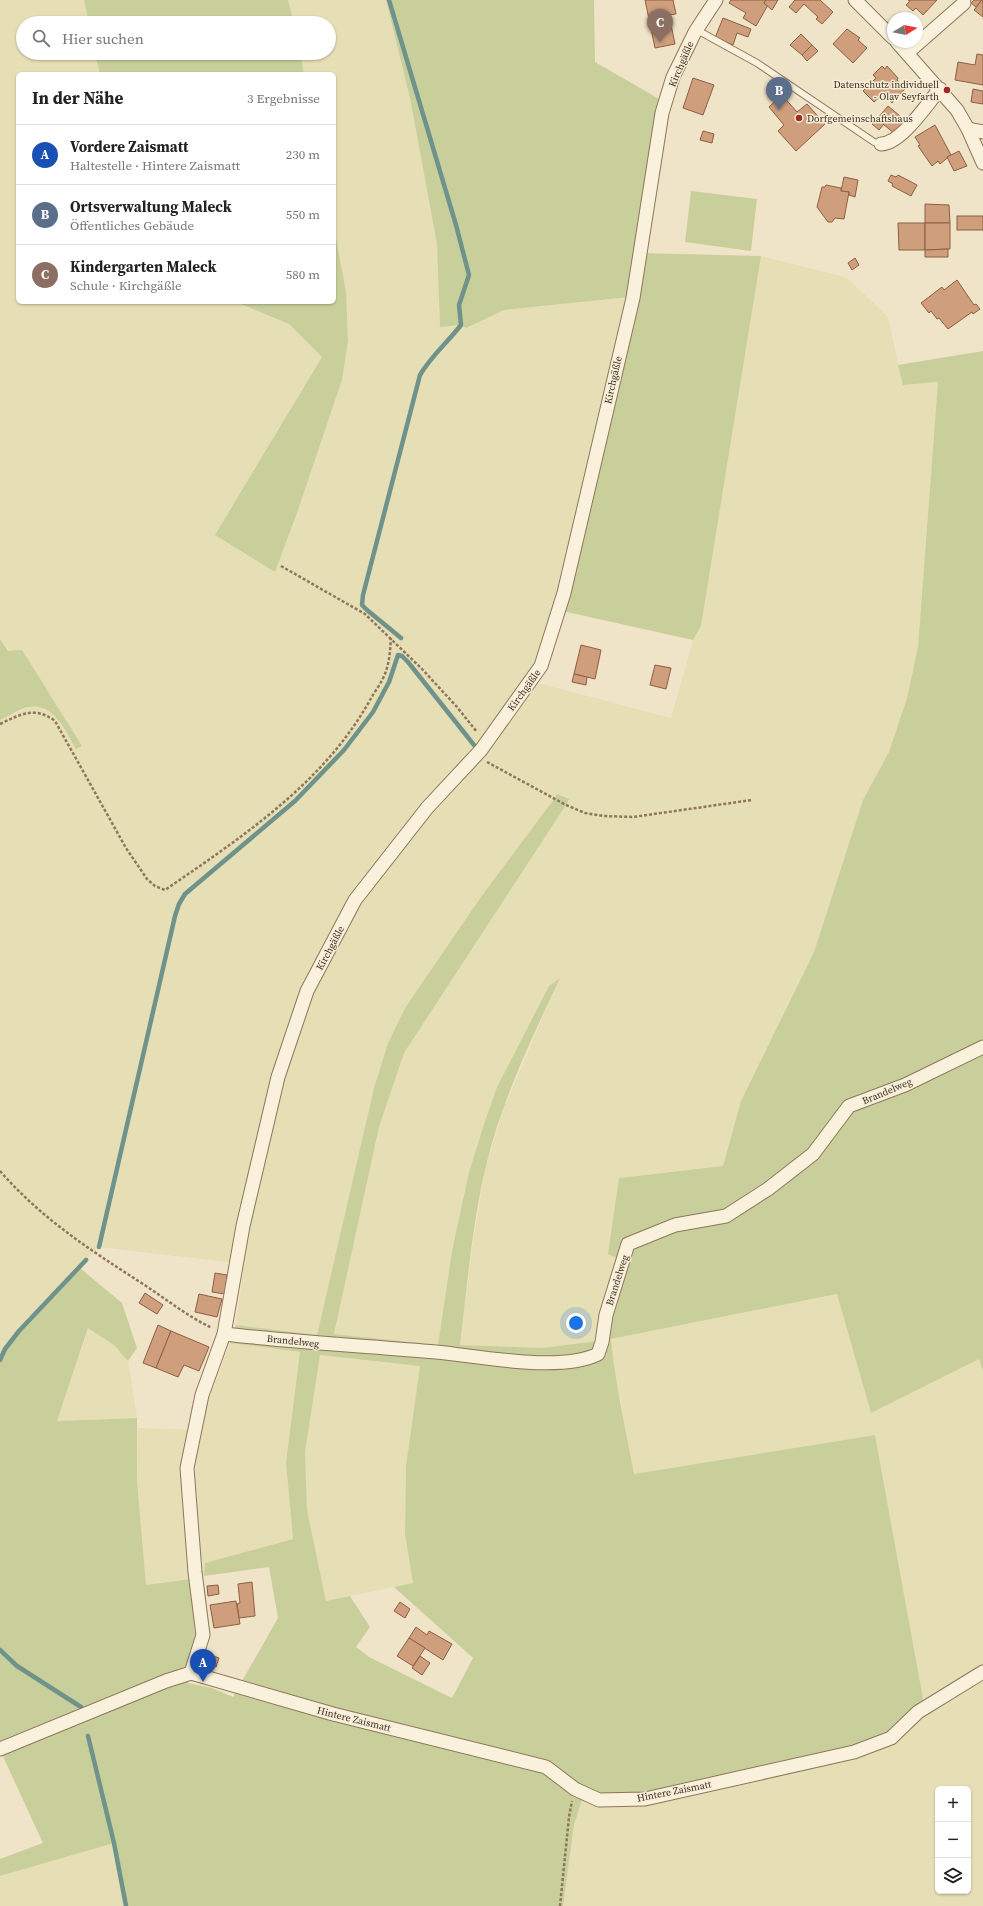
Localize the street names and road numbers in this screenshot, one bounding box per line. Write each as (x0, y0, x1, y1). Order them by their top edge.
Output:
street label: Kirchgäßle (666, 39, 696, 89)
street label: Kirchgäßle (601, 355, 625, 405)
street label: Kirchgäßle (504, 667, 544, 713)
street label: Kirchgäßle (313, 924, 347, 972)
street label: Brandelweg (860, 1075, 914, 1107)
street label: Brandelweg (603, 1253, 631, 1307)
street label: Brandelweg (266, 1332, 320, 1350)
street label: Hintere Zaismatt (316, 1704, 393, 1735)
street label: Hintere Zaismatt (636, 1777, 713, 1805)

